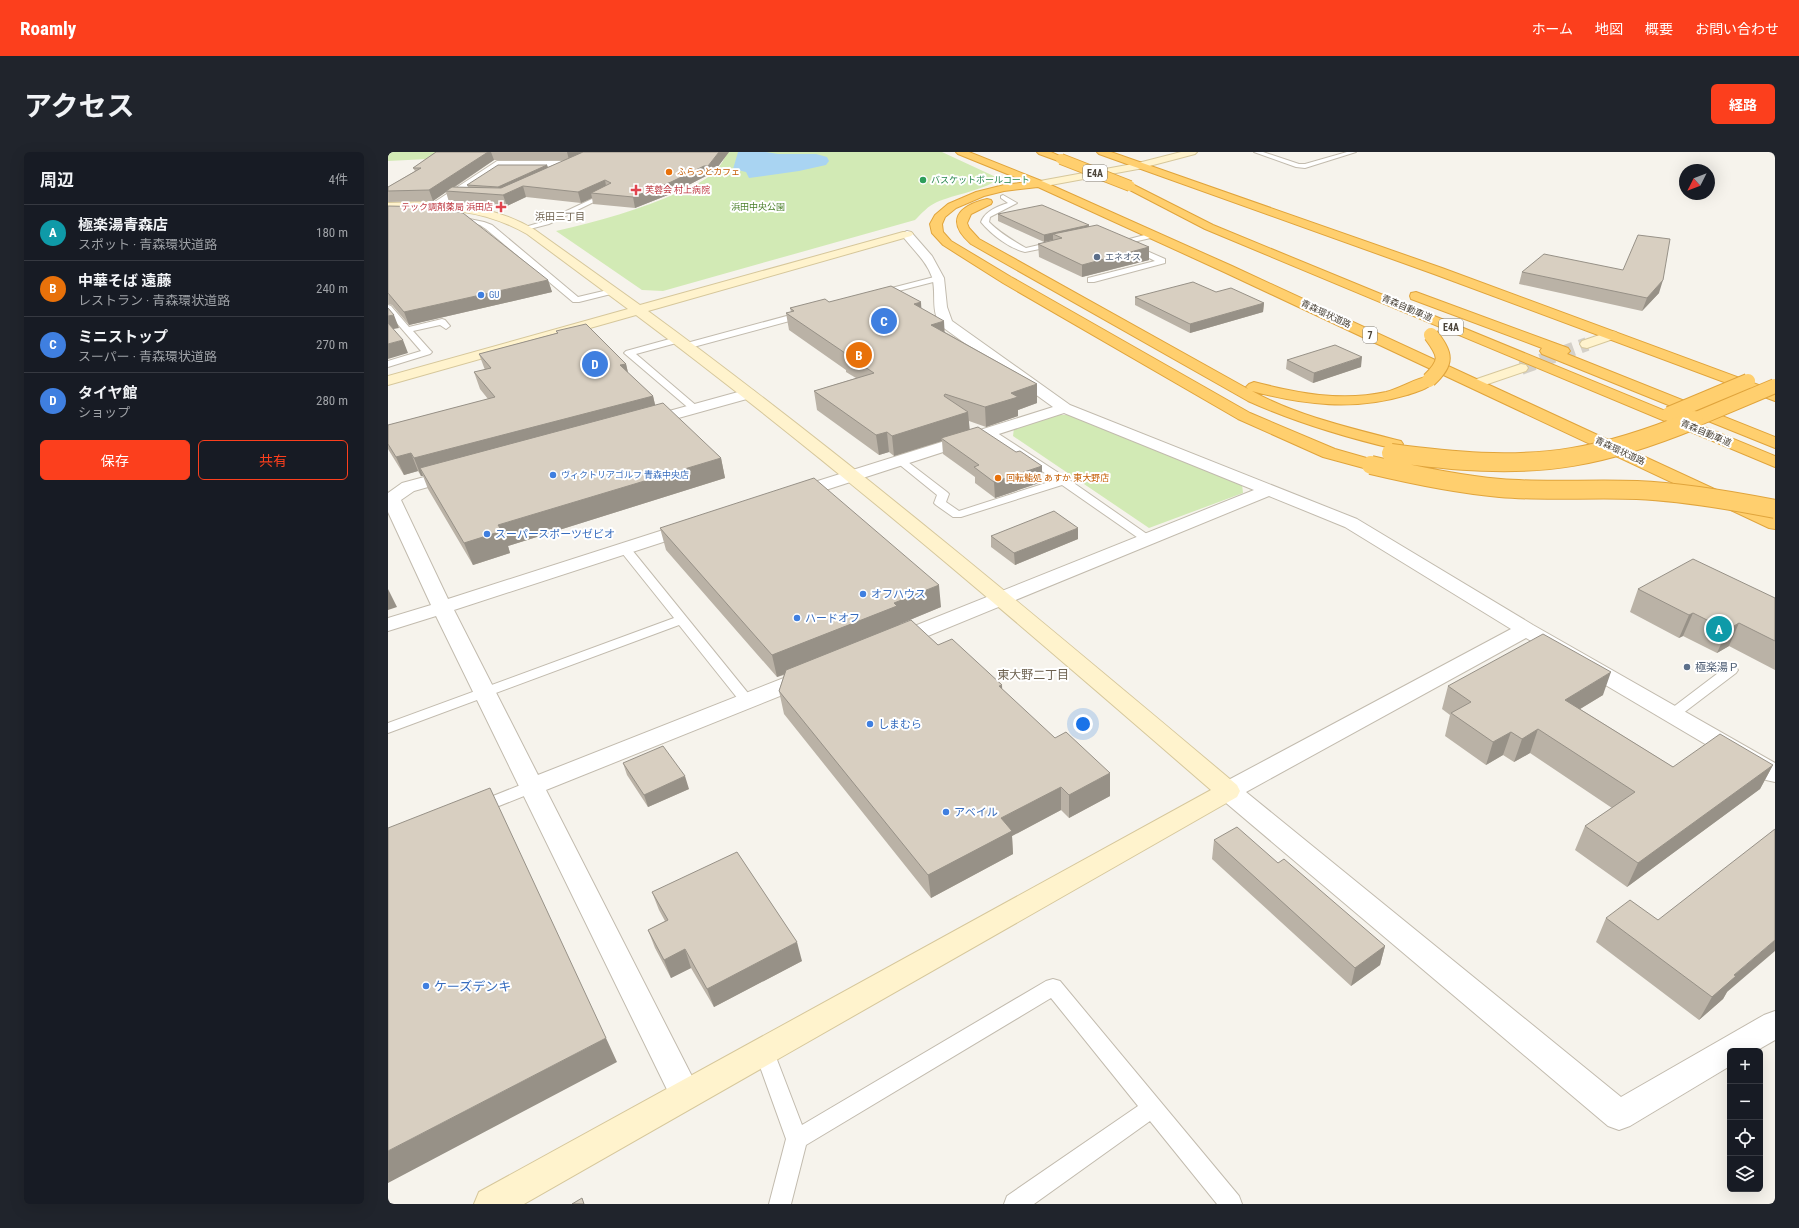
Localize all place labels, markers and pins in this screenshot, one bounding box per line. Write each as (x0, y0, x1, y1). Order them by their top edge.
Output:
marker: ふらっとカフェ (664, 167, 674, 177)
place label: ふらっとカフェ (677, 167, 740, 177)
marker: バスケットボールコート (918, 175, 928, 185)
place label: バスケットボールコート (931, 175, 1030, 185)
marker: 芙蓉会 村上病院 (630, 184, 642, 196)
place label: 芙蓉会 村上病院 (645, 184, 710, 195)
place label: テック調剤薬局 浜田店 (401, 202, 493, 212)
marker: テック調剤薬局 浜田店 (496, 202, 506, 212)
marker: エネオス (1092, 252, 1102, 262)
place label: エネオス (1105, 252, 1141, 262)
marker: GU (476, 290, 486, 300)
place label: GU (489, 290, 499, 300)
pin: C (871, 306, 897, 336)
pin: B (846, 340, 872, 370)
pin: D (582, 349, 608, 379)
marker: ヴィクトリアゴルフ 青森中央店 (548, 470, 558, 480)
place label: ヴィクトリアゴルフ 青森中央店 (561, 470, 689, 480)
marker: 回転鮨処 あすか 東大野店 (993, 473, 1003, 483)
place label: 回転鮨処 あすか 東大野店 (1006, 473, 1109, 483)
place label: スーパースポーツゼビオ (495, 528, 615, 541)
marker: スーパースポーツゼビオ (482, 529, 492, 539)
place label: オフハウス (871, 588, 926, 601)
marker: オフハウス (858, 589, 868, 599)
place label: ハードオフ (805, 612, 860, 625)
marker: ハードオフ (792, 613, 802, 623)
pin: A (1706, 614, 1732, 644)
place label: 極楽湯Ｐ (1695, 661, 1739, 674)
marker: 極楽湯Ｐ (1682, 662, 1692, 672)
place label: しまむら (878, 718, 922, 731)
marker: しまむら (865, 719, 875, 729)
place label: アベイル (954, 806, 998, 819)
marker: アベイル (941, 807, 951, 817)
place label: ケーズデンキ (434, 979, 511, 994)
marker: ケーズデンキ (421, 981, 431, 991)

